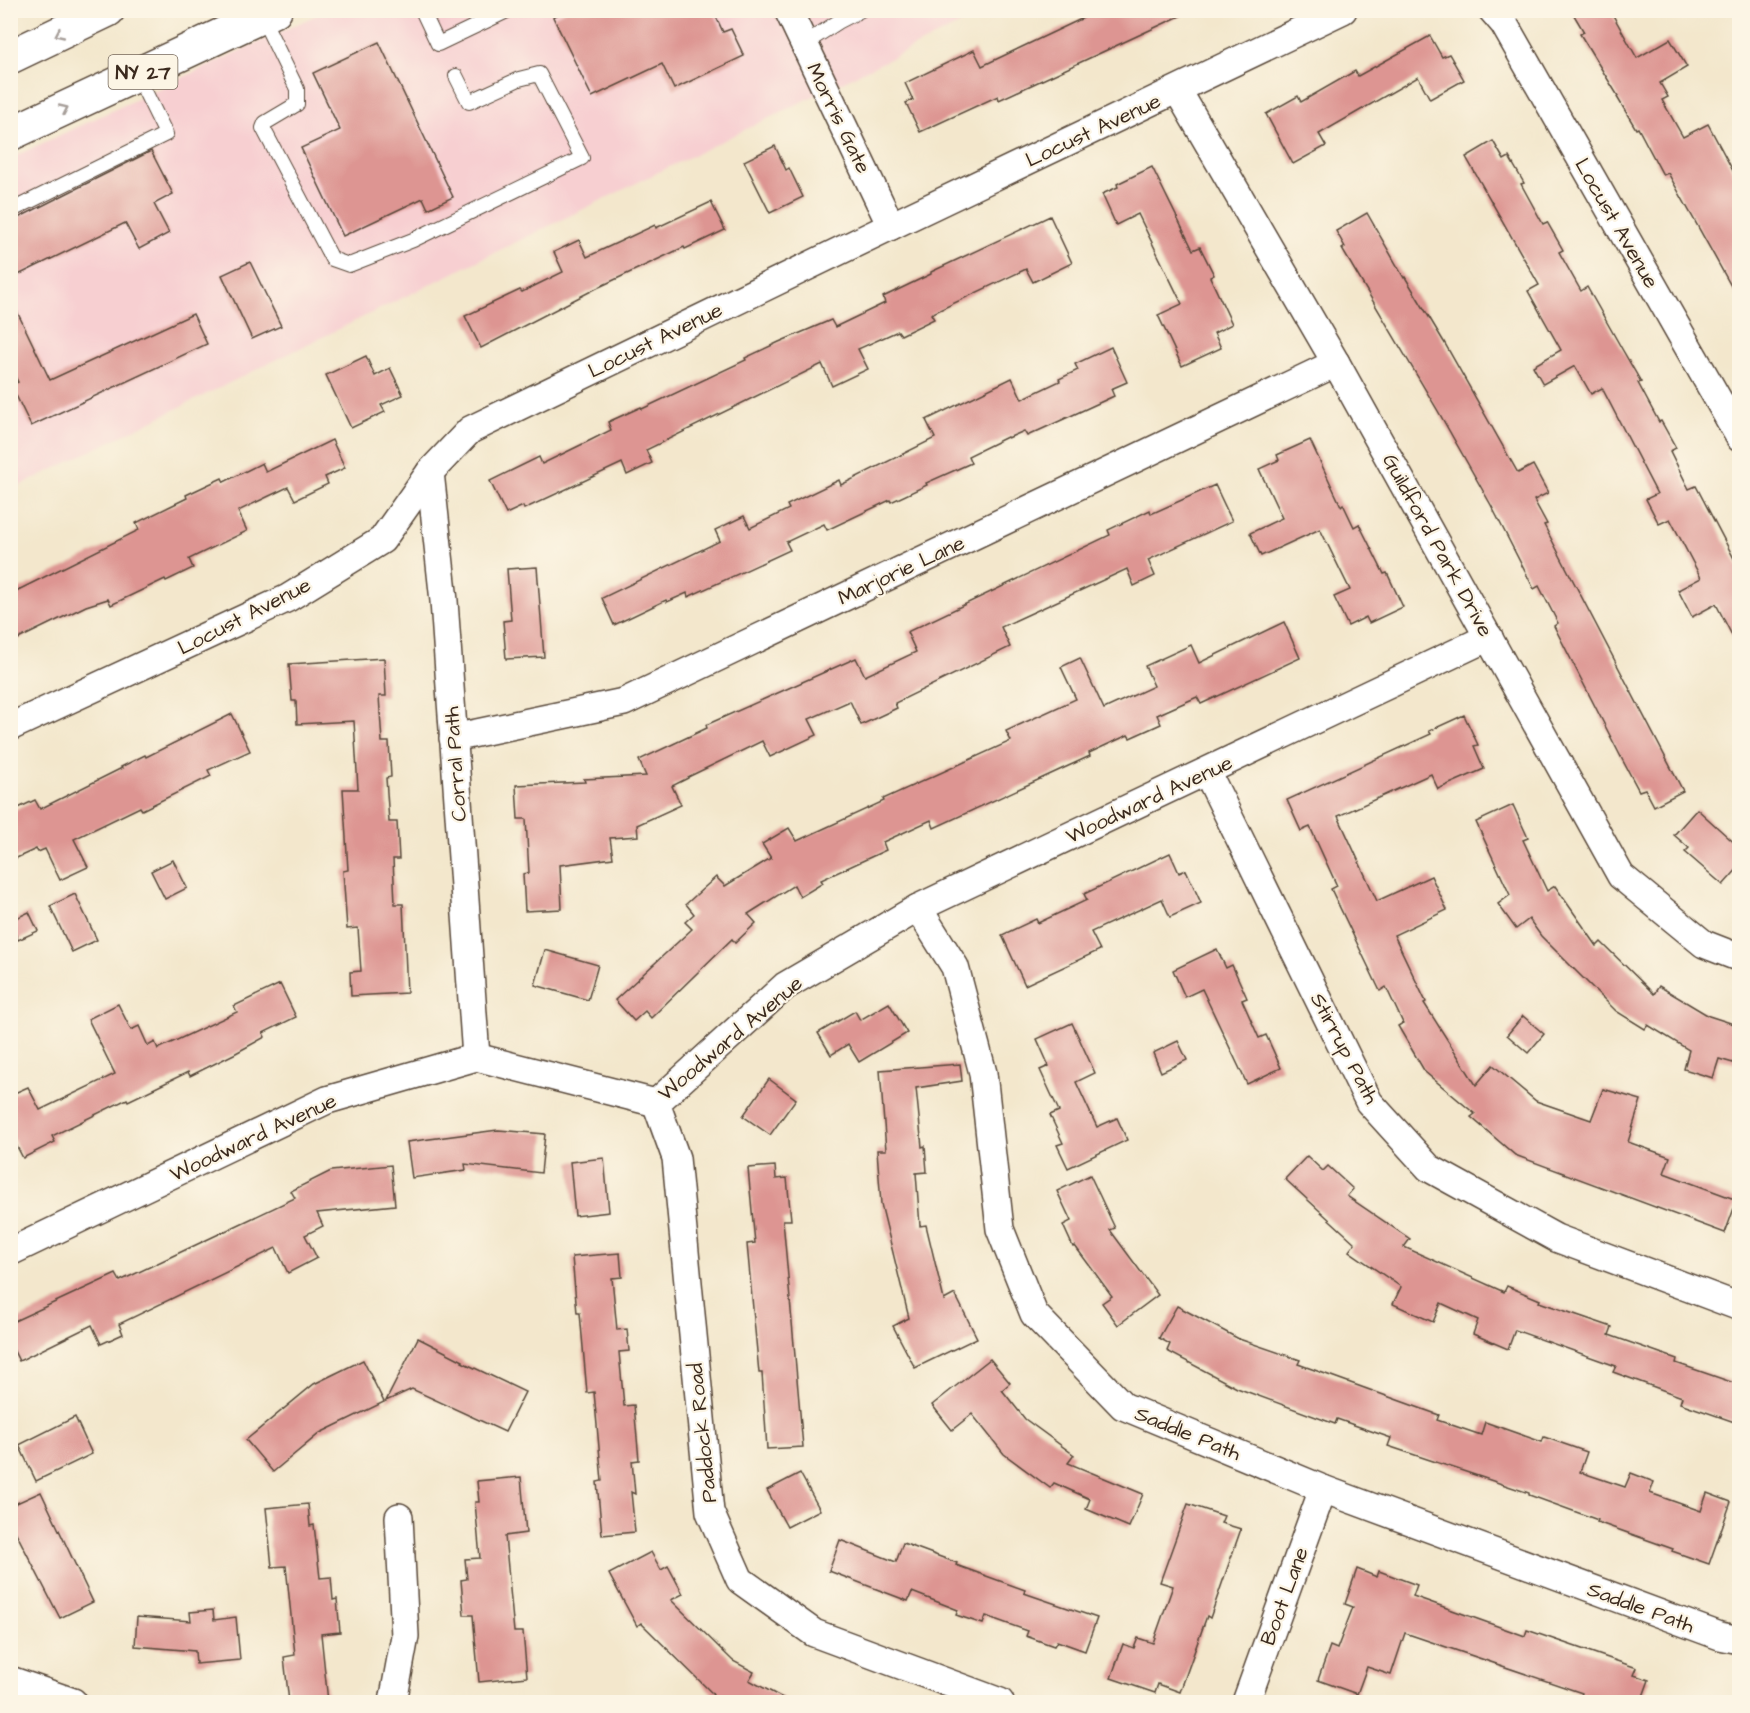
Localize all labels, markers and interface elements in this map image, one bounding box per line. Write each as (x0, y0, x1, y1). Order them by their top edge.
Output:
one-way arrow (55, 26, 66, 38)
road number: NY 27 (108, 55, 178, 89)
street label: Morris Gate (799, 58, 878, 178)
street label: Locust Avenue (1021, 86, 1165, 174)
one-way arrow (57, 105, 68, 117)
street label: Locust Avenue (1568, 153, 1666, 294)
street label: Locust Avenue (583, 295, 727, 385)
street label: Guildford Park Drive (1375, 449, 1500, 642)
street label: Marjorie Lane (833, 528, 969, 613)
street label: Locust Avenue (173, 570, 316, 663)
street label: Corral Path (437, 705, 474, 822)
street label: Woodward Avenue (1061, 748, 1237, 851)
street label: Woodward Avenue (652, 969, 809, 1108)
street label: Stirrup Path (1302, 988, 1386, 1110)
street label: Woodward Avenue (165, 1086, 341, 1189)
street label: Paddock Road (681, 1361, 724, 1504)
street label: Saddle Path (1131, 1399, 1246, 1468)
street label: Boot Lane (1253, 1543, 1316, 1649)
street label: Saddle Path (1583, 1575, 1699, 1640)

